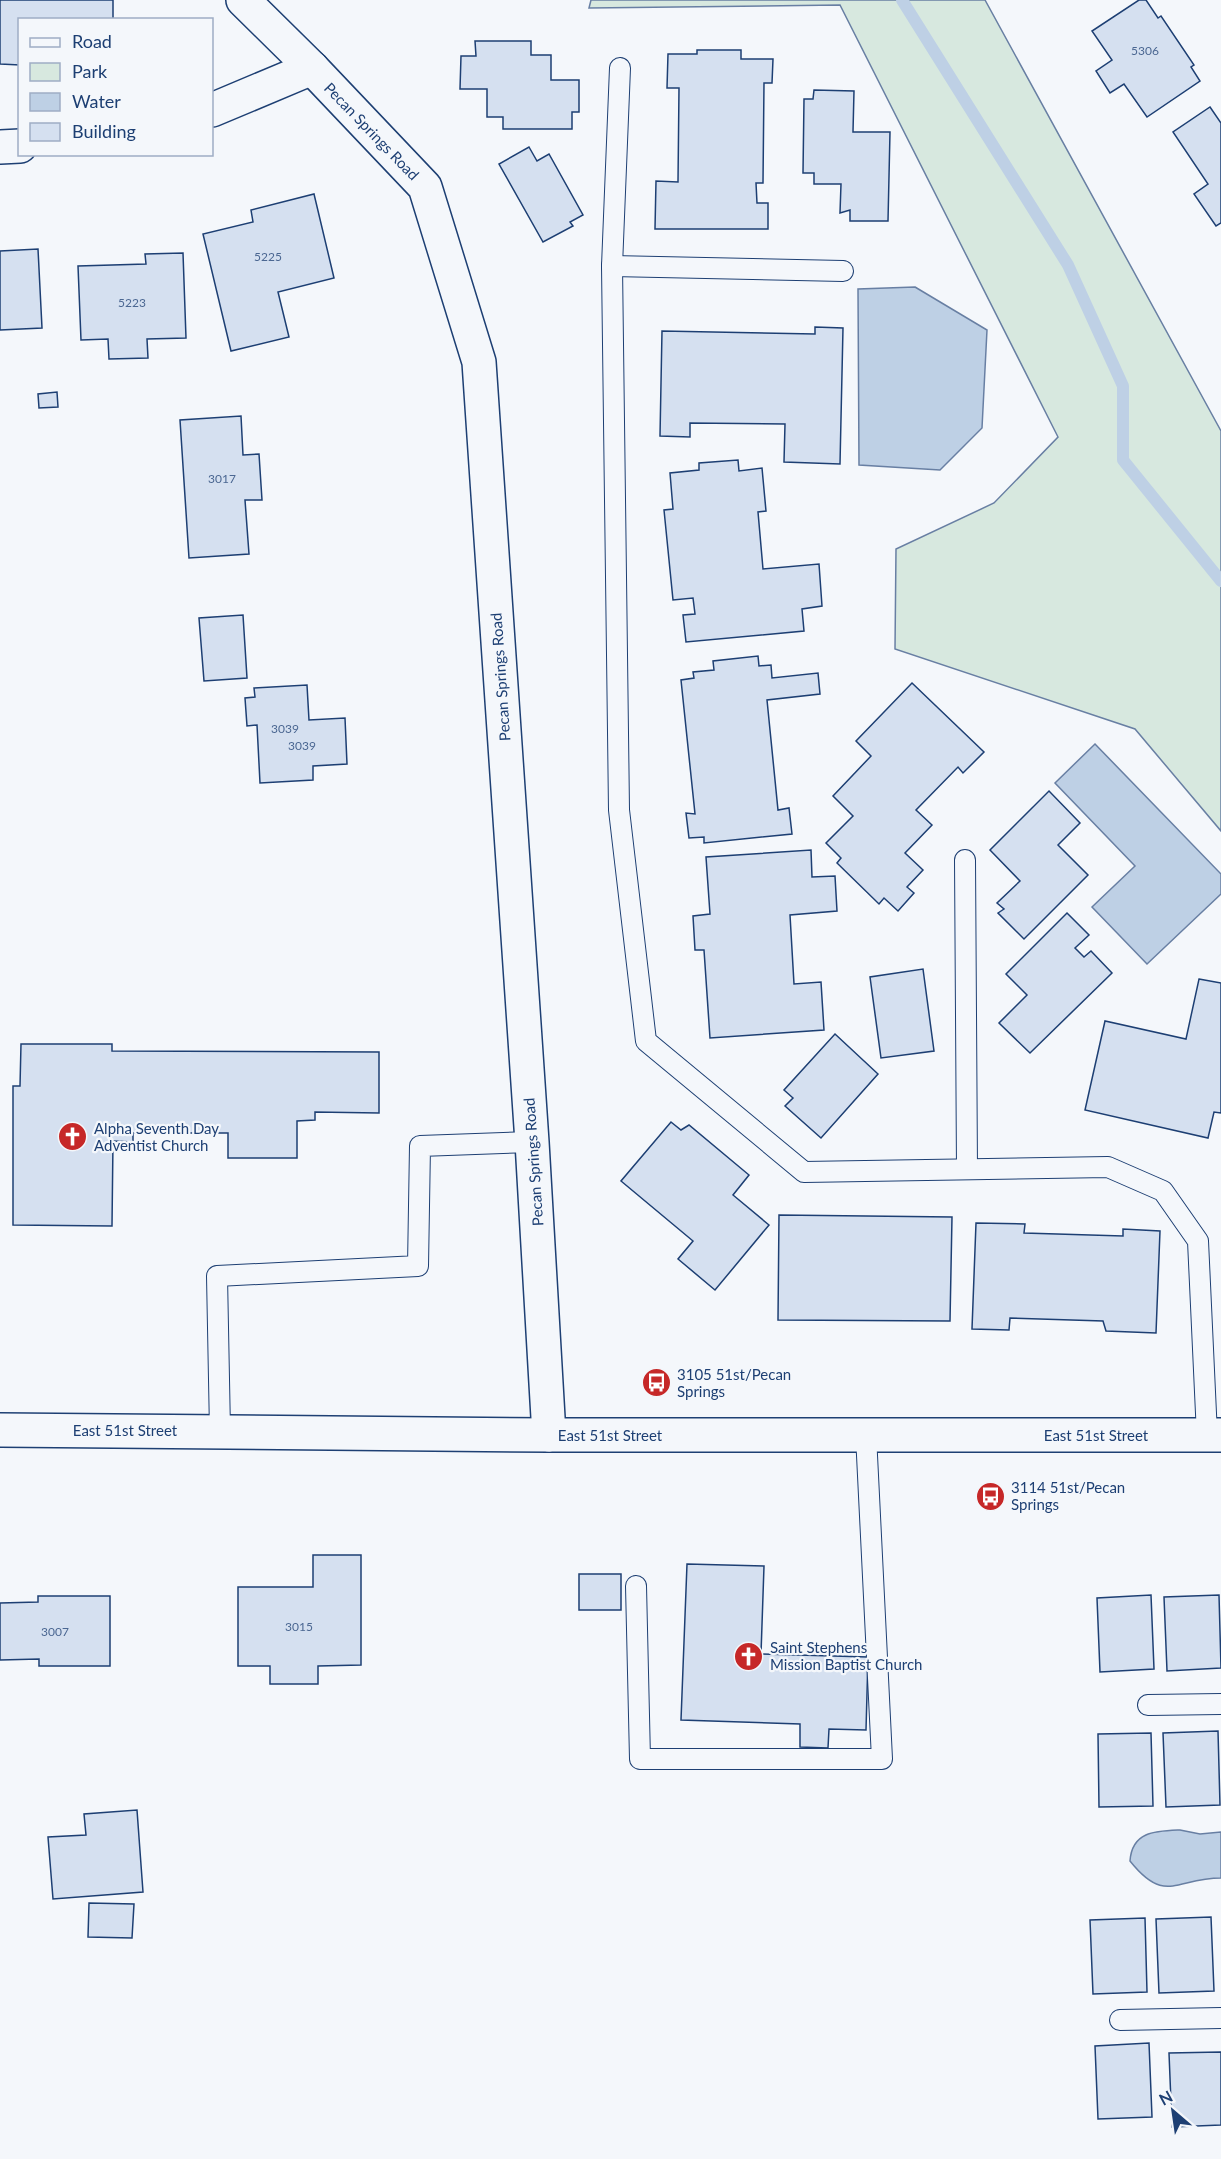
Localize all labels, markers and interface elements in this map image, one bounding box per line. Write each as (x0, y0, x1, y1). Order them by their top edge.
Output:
legend (18, 18, 213, 156)
text: Road (72, 30, 112, 52)
house number: 5306 (1131, 43, 1159, 58)
text: Park (72, 60, 108, 82)
street label: Pecan Springs Road (321, 79, 423, 183)
text: Water (72, 90, 121, 112)
text: Building (72, 120, 136, 142)
house number: 5225 (254, 249, 282, 264)
house number: 5223 (118, 295, 146, 310)
house number: 3017 (208, 471, 236, 486)
street label: Pecan Springs Road (487, 612, 513, 742)
house number: 3039 (271, 721, 299, 736)
house number: 3039 (288, 738, 316, 753)
street label: Pecan Springs Road (520, 1097, 546, 1227)
place label: Alpha Seventh Day Adventist Church (94, 1119, 219, 1154)
church icon: Alpha Seventh Day Adventist Church (57, 1121, 89, 1153)
place label: 3105 51st/Pecan Springs (677, 1365, 791, 1400)
bus stop icon: 3105 51st/Pecan Springs (640, 1367, 672, 1399)
street label: East 51st Street (73, 1421, 178, 1439)
street label: East 51st Street (558, 1426, 663, 1444)
street label: East 51st Street (1044, 1426, 1149, 1444)
place label: 3114 51st/Pecan Springs (1011, 1478, 1125, 1513)
bus stop icon: 3114 51st/Pecan Springs (974, 1480, 1006, 1512)
house number: 3015 (285, 1619, 313, 1634)
house number: 3007 (41, 1624, 69, 1639)
place label: Saint Stephens Mission Baptist Church (770, 1638, 922, 1673)
church icon: Saint Stephens Mission Baptist Church (733, 1640, 765, 1672)
north arrow (1143, 2081, 1203, 2141)
text: N (1155, 2086, 1175, 2109)

